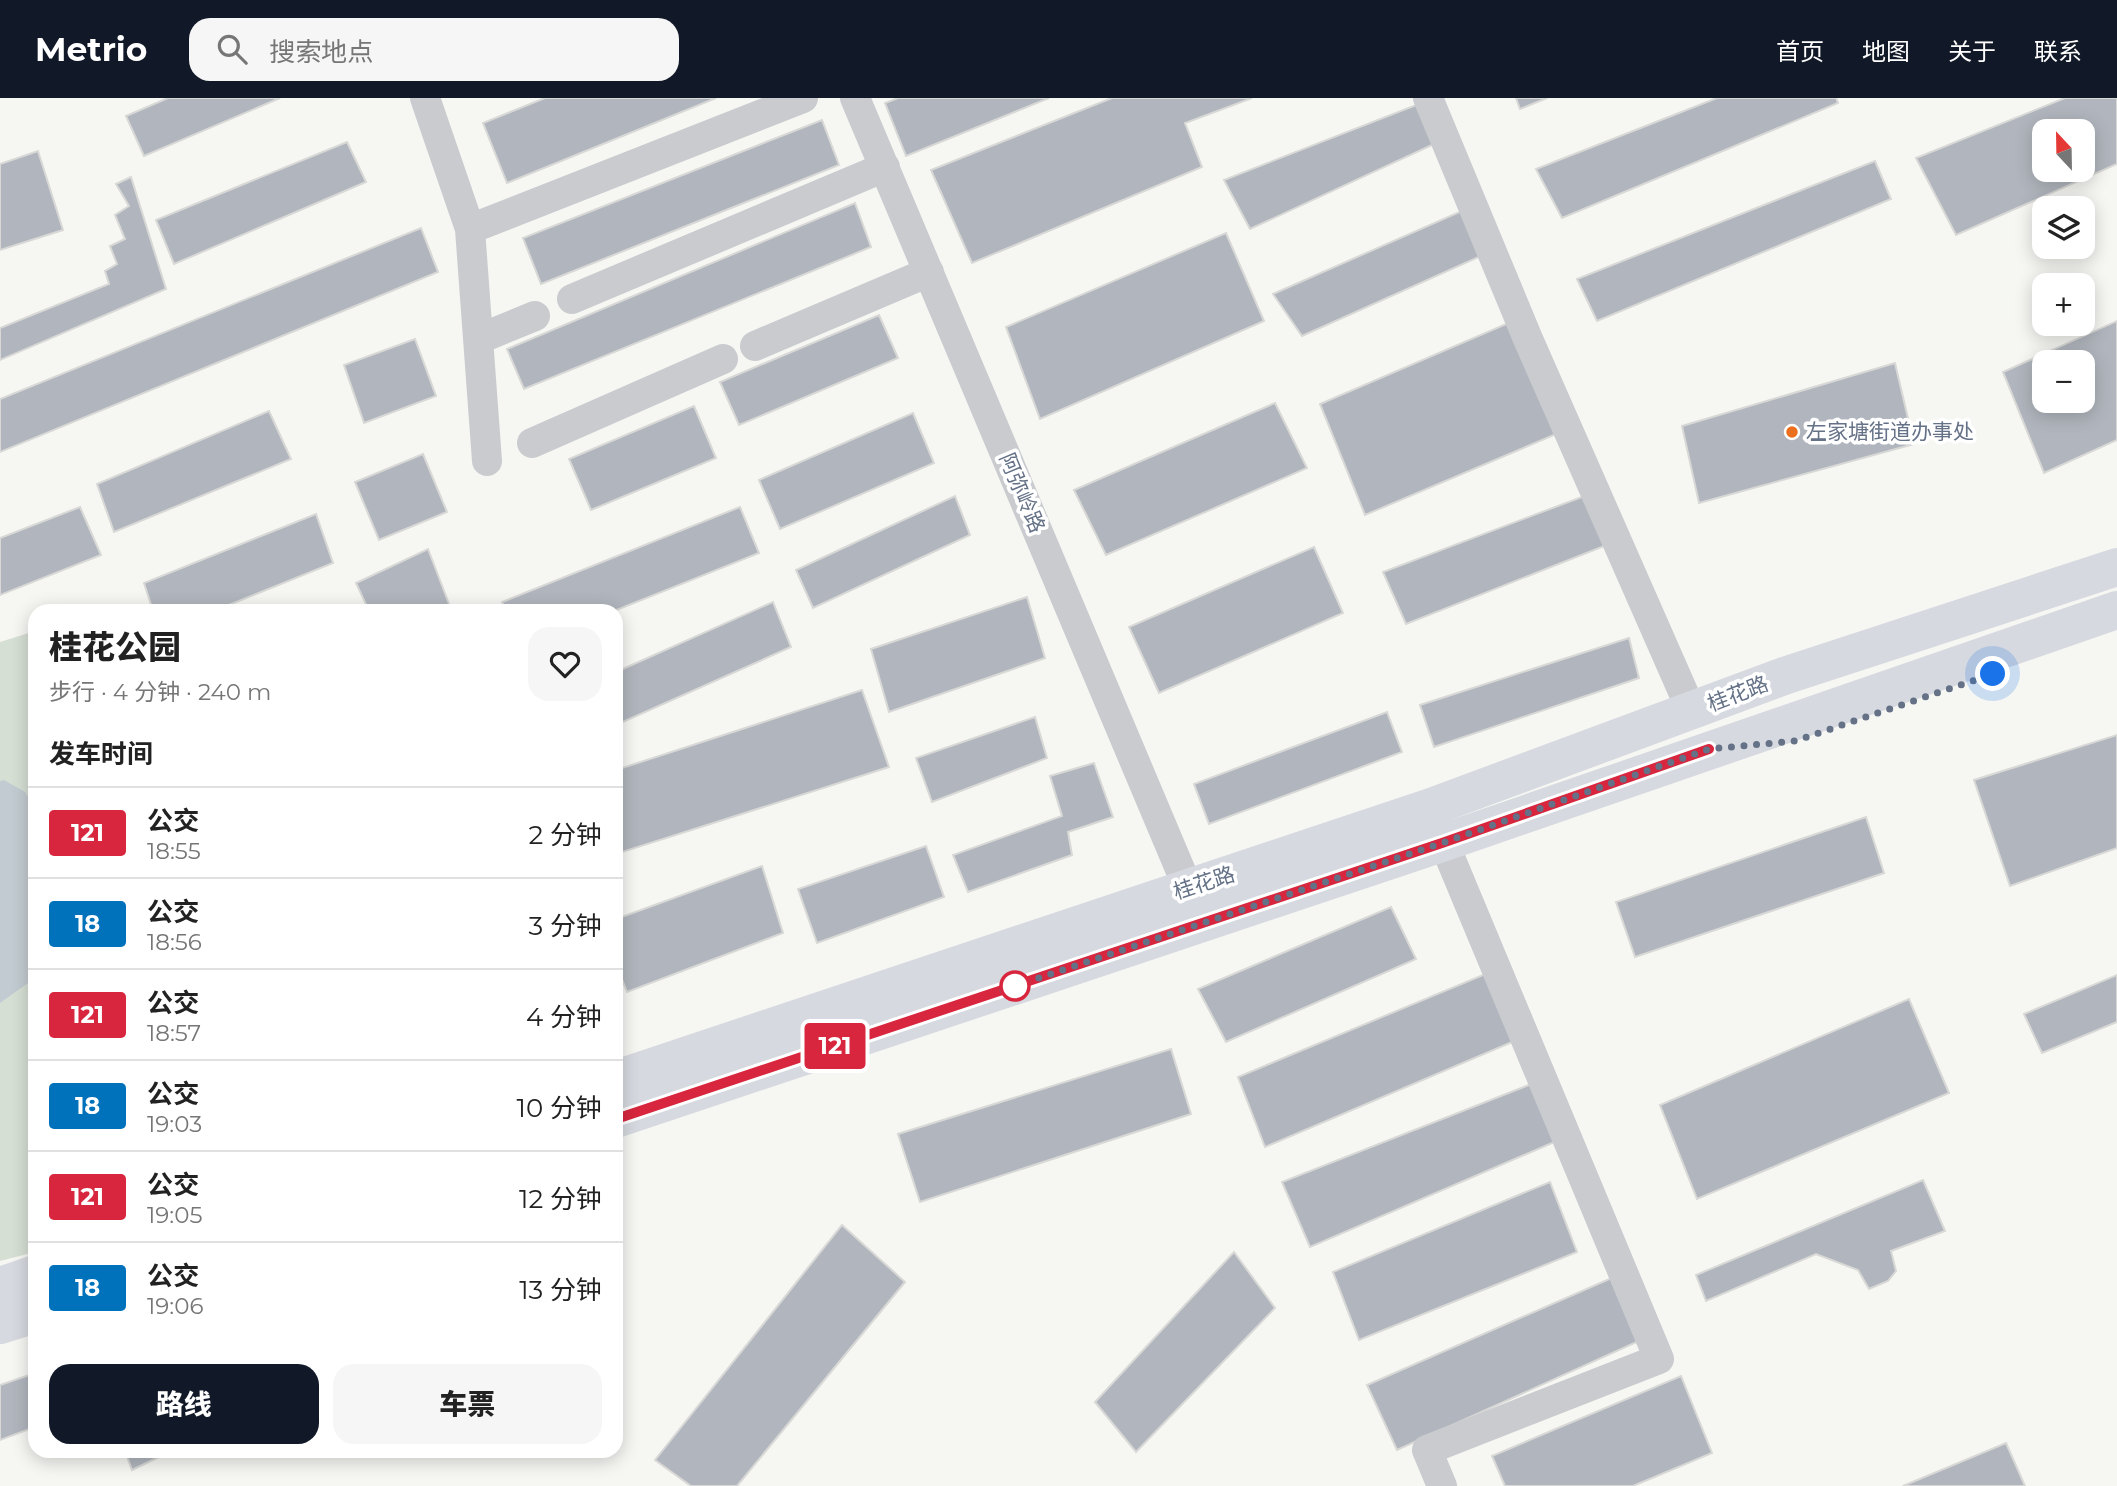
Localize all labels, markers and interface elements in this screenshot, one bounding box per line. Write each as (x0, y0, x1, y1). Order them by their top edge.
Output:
search box (189, 18, 679, 81)
text: Metrio (35, 29, 147, 69)
icon: search (213, 30, 251, 68)
text: 搜索地点 (269, 36, 373, 68)
text: 首页 (1776, 37, 1824, 66)
text: 地图 (1862, 37, 1910, 66)
text: 关于 (1948, 37, 1996, 66)
text: 联系 (2034, 37, 2082, 66)
north arrow (2032, 119, 2095, 182)
map controls (2032, 119, 2095, 413)
button: layers (2032, 196, 2095, 259)
button: + (2032, 273, 2095, 336)
button: − (2032, 350, 2095, 413)
place label: 左家塘街道办事处 (1806, 419, 1974, 444)
marker: 左家塘街道办事处 (1784, 424, 1800, 440)
street label: 阿弥岭路 (995, 449, 1050, 536)
text: 桂花公园 (49, 627, 181, 667)
button: heart (528, 627, 602, 701)
your location (1975, 656, 2010, 691)
street label: 桂花路 (1704, 671, 1772, 716)
text: 步行 · 4 分钟 · 240 m (49, 678, 271, 706)
text: 发车时间 (49, 738, 153, 770)
text: 公交 (147, 805, 199, 837)
text: 121 (71, 818, 104, 847)
text: 2 分钟 (528, 819, 602, 851)
text: 18:55 (147, 837, 201, 865)
street label: 桂花路 (1170, 861, 1238, 904)
text: 公交 (147, 896, 199, 928)
text: 18 (75, 909, 100, 938)
text: 3 分钟 (529, 910, 602, 942)
text: 18:56 (147, 928, 202, 956)
unlabelled marker (1000, 971, 1030, 1001)
text: 公交 (147, 987, 199, 1019)
text: 121 (71, 1000, 104, 1029)
text: 4 分钟 (526, 1001, 602, 1033)
text: 18:57 (147, 1019, 201, 1047)
line badge: 121 (795, 1023, 875, 1069)
text: 121 (819, 1031, 851, 1060)
text: 公交 (147, 1078, 199, 1110)
text: 18 (75, 1091, 100, 1120)
text: 10 分钟 (517, 1092, 602, 1124)
text: 19:03 (147, 1110, 202, 1138)
text: 公交 (147, 1169, 199, 1201)
text: 121 (71, 1182, 104, 1211)
text: 12 分钟 (519, 1183, 602, 1215)
text: 19:05 (147, 1201, 202, 1229)
text: 公交 (147, 1260, 199, 1292)
text: 18 (75, 1273, 100, 1302)
text: 13 分钟 (519, 1274, 602, 1306)
text: 19:06 (147, 1292, 203, 1320)
button: 路线 (49, 1364, 319, 1444)
button: 车票 (333, 1364, 602, 1444)

